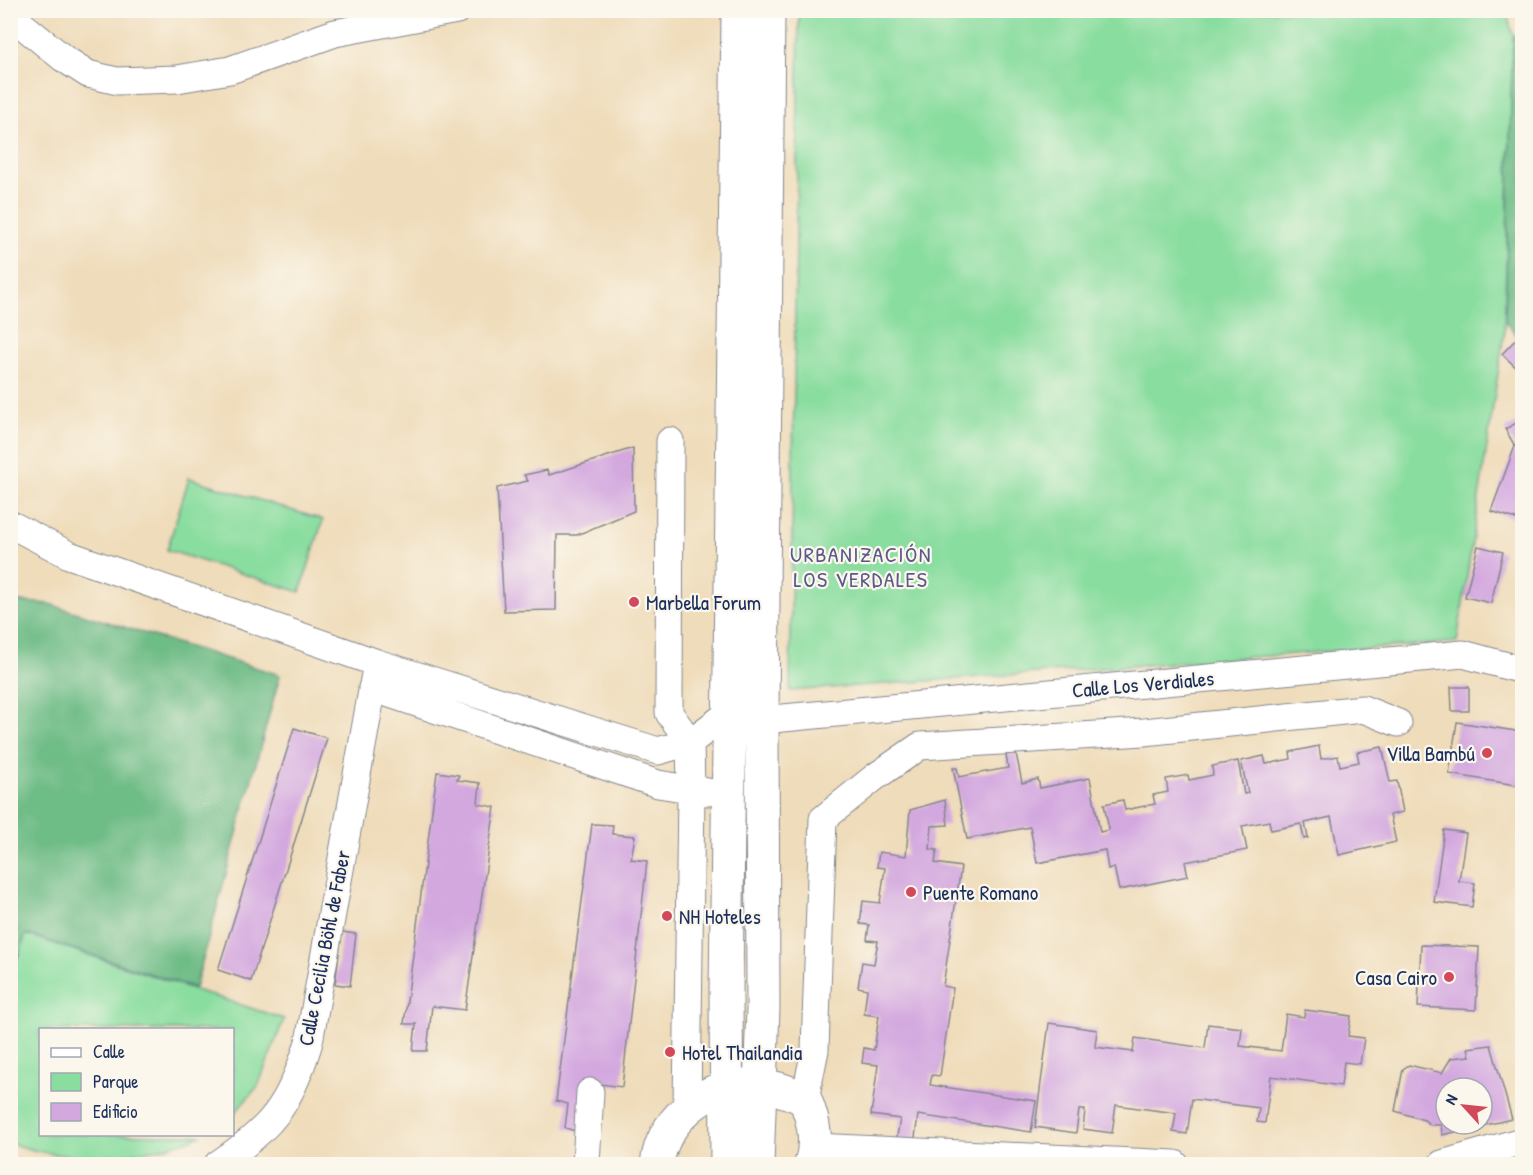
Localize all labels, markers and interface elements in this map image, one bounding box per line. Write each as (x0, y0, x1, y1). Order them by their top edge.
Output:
district label: URBANIZACIÓN LOS VERDALES (790, 539, 932, 594)
place label: Marbella Forum (646, 588, 761, 617)
marker: Marbella Forum (627, 595, 641, 609)
street label: Calle Los Verdiales (1071, 663, 1215, 705)
place label: Villa Bambú (1386, 739, 1476, 768)
marker: Villa Bambú (1480, 746, 1494, 760)
street label: Calle Cecilia Böhl de Faber (291, 848, 357, 1048)
place label: Puente Romano (923, 878, 1038, 907)
marker: Puente Romano (904, 885, 918, 899)
place label: NH Hoteles (679, 902, 761, 931)
marker: NH Hoteles (660, 909, 674, 923)
place label: Casa Cairo (1355, 963, 1437, 992)
marker: Casa Cairo (1442, 970, 1456, 984)
legend (39, 1028, 234, 1136)
place label: Hotel Thailandia (682, 1038, 802, 1067)
text: Calle (93, 1039, 125, 1064)
marker: Hotel Thailandia (663, 1045, 677, 1059)
text: Parque (93, 1069, 138, 1094)
north arrow (1434, 1076, 1494, 1136)
text: N (1439, 1090, 1463, 1108)
text: Edificio (93, 1099, 137, 1124)

